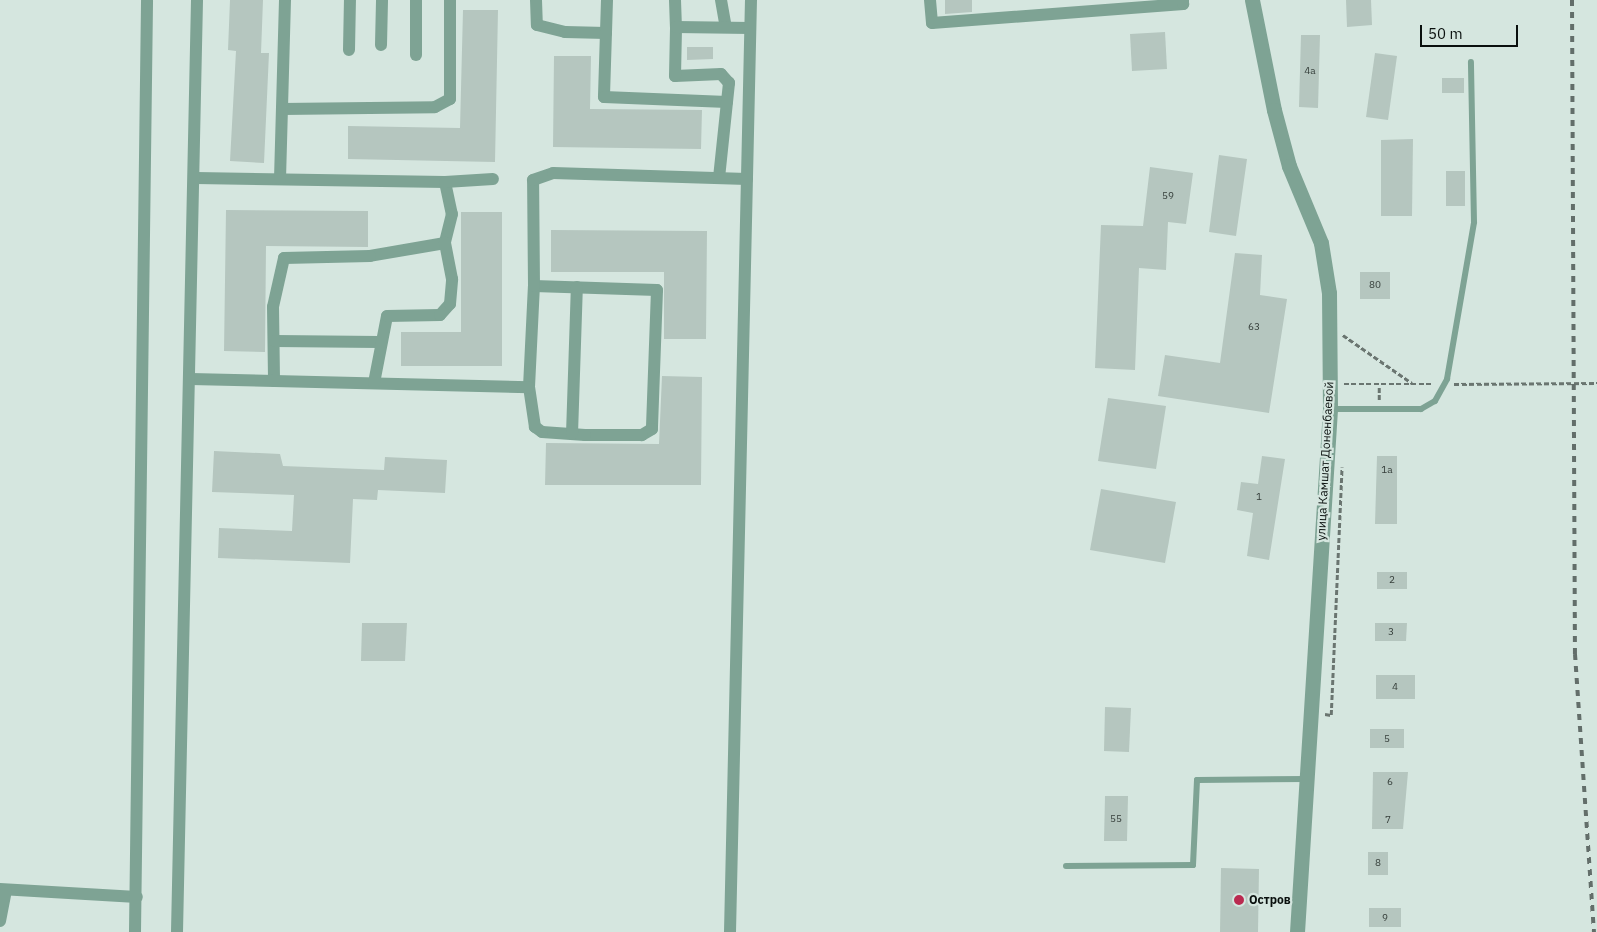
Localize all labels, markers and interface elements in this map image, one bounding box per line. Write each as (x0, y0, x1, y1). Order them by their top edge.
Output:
scale bar (1422, 15, 1520, 47)
text: 50 m (1428, 24, 1463, 43)
house number: 4а (1304, 65, 1316, 77)
house number: 59 (1162, 190, 1174, 202)
house number: 80 (1369, 279, 1381, 291)
house number: 63 (1248, 321, 1260, 333)
street label: улица Камшат Доненбаевой (1314, 381, 1336, 541)
house number: 1а (1381, 464, 1393, 476)
house number: 1 (1256, 491, 1262, 503)
house number: 2 (1389, 574, 1395, 586)
house number: 3 (1388, 626, 1394, 638)
house number: 4 (1392, 681, 1398, 693)
house number: 5 (1384, 733, 1390, 745)
house number: 6 (1387, 776, 1393, 788)
house number: 55 (1110, 813, 1122, 825)
house number: 7 (1385, 814, 1391, 826)
house number: 8 (1375, 857, 1381, 869)
place label: Остров (1249, 893, 1291, 907)
marker: Остров (1233, 894, 1245, 906)
house number: 9 (1382, 912, 1388, 924)

